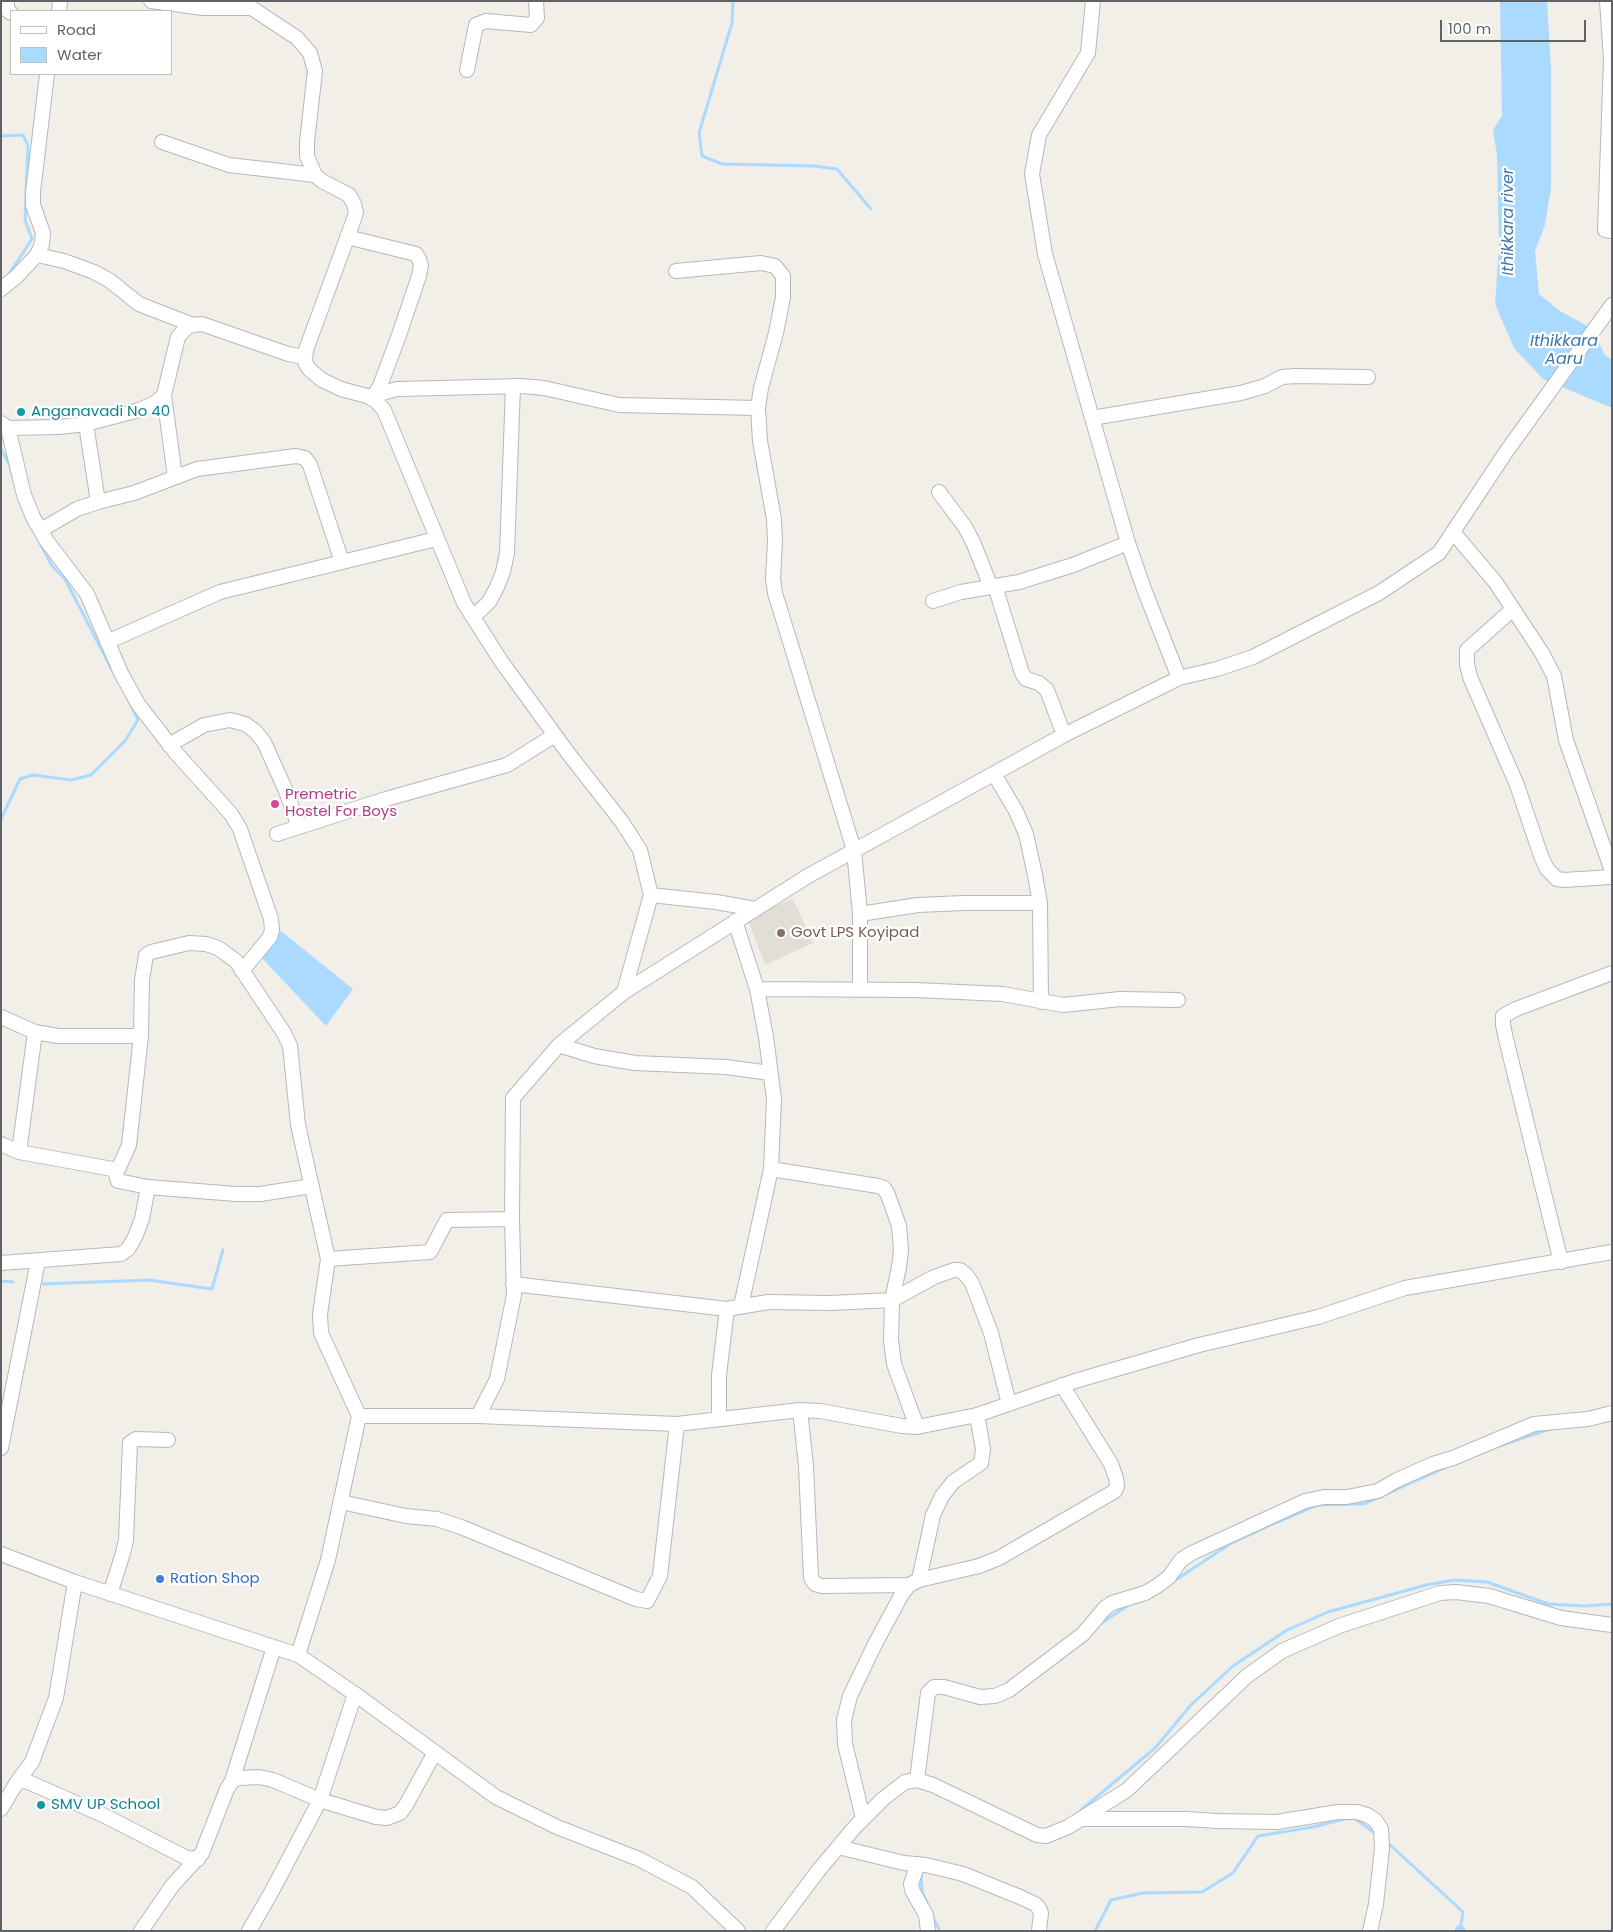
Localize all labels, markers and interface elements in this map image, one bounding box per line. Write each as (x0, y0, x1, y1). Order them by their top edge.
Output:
legend (10, 10, 172, 75)
scale bar (1443, 10, 1589, 42)
text: 100 m (1448, 18, 1491, 39)
text: Road (57, 19, 96, 40)
text: Water (57, 44, 102, 65)
water label: Ithikkara river (1499, 168, 1519, 276)
water label: Ithikkara Aaru (1530, 332, 1598, 370)
place label: Anganavadi No 40 (31, 403, 170, 421)
marker: Anganavadi No 40 (15, 406, 27, 418)
place label: Premetric Hostel For Boys (285, 786, 397, 821)
marker: Premetric Hostel For Boys (269, 798, 281, 810)
place label: Govt LPS Koyipad (791, 924, 919, 942)
marker: Govt LPS Koyipad (775, 927, 787, 939)
place label: Ration Shop (170, 1570, 260, 1588)
marker: Ration Shop (154, 1573, 166, 1585)
place label: SMV UP School (51, 1796, 160, 1814)
marker: SMV UP School (35, 1799, 47, 1811)

